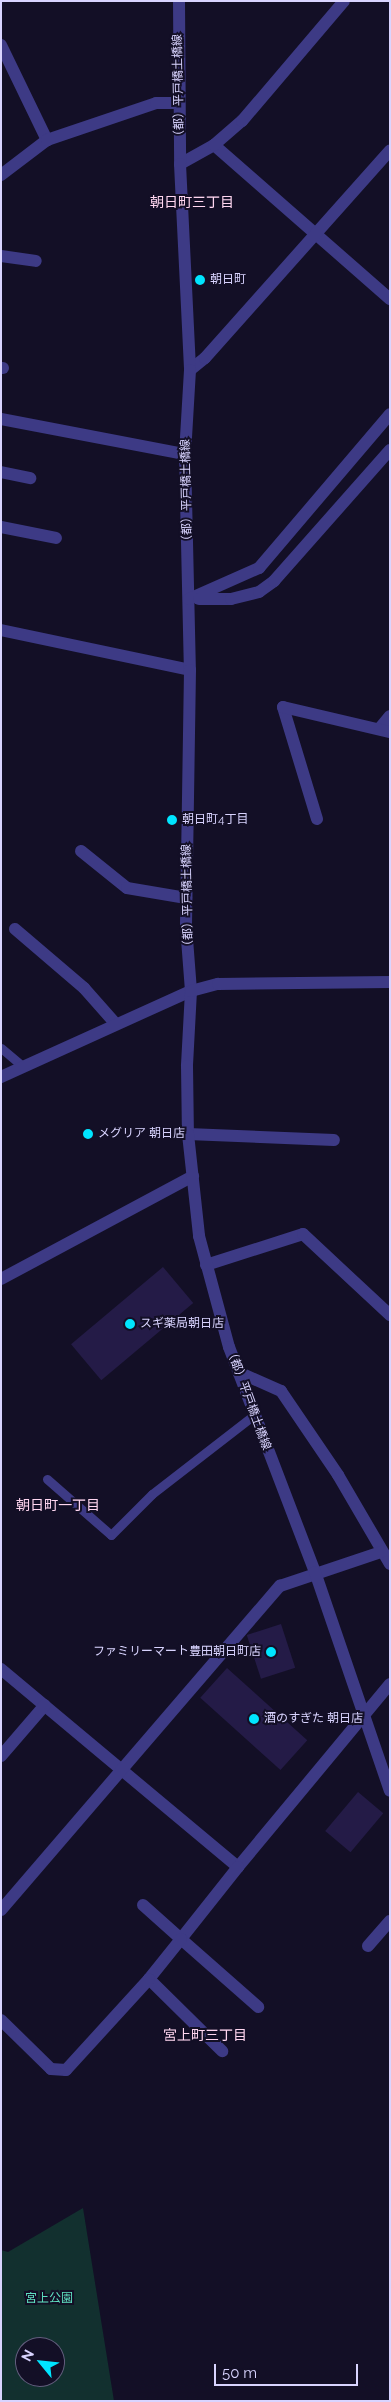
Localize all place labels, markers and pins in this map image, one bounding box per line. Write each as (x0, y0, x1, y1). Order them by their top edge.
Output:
place label: 朝日町 (210, 273, 246, 287)
marker: 朝日町 (194, 274, 206, 286)
place label: 朝日町4丁目 (182, 813, 249, 827)
marker: 朝日町4丁目 (166, 814, 178, 826)
place label: メグリア 朝日店 (98, 1127, 185, 1141)
marker: メグリア 朝日店 (82, 1128, 94, 1140)
place label: スギ薬局朝日店 (140, 1317, 224, 1331)
marker: スギ薬局朝日店 (124, 1318, 136, 1330)
place label: ファミリーマート豊田朝日町店 (93, 1645, 261, 1659)
marker: ファミリーマート豊田朝日町店 (265, 1646, 277, 1658)
place label: 酒のすぎた 朝日店 (264, 1712, 363, 1726)
marker: 酒のすぎた 朝日店 (248, 1713, 260, 1725)

